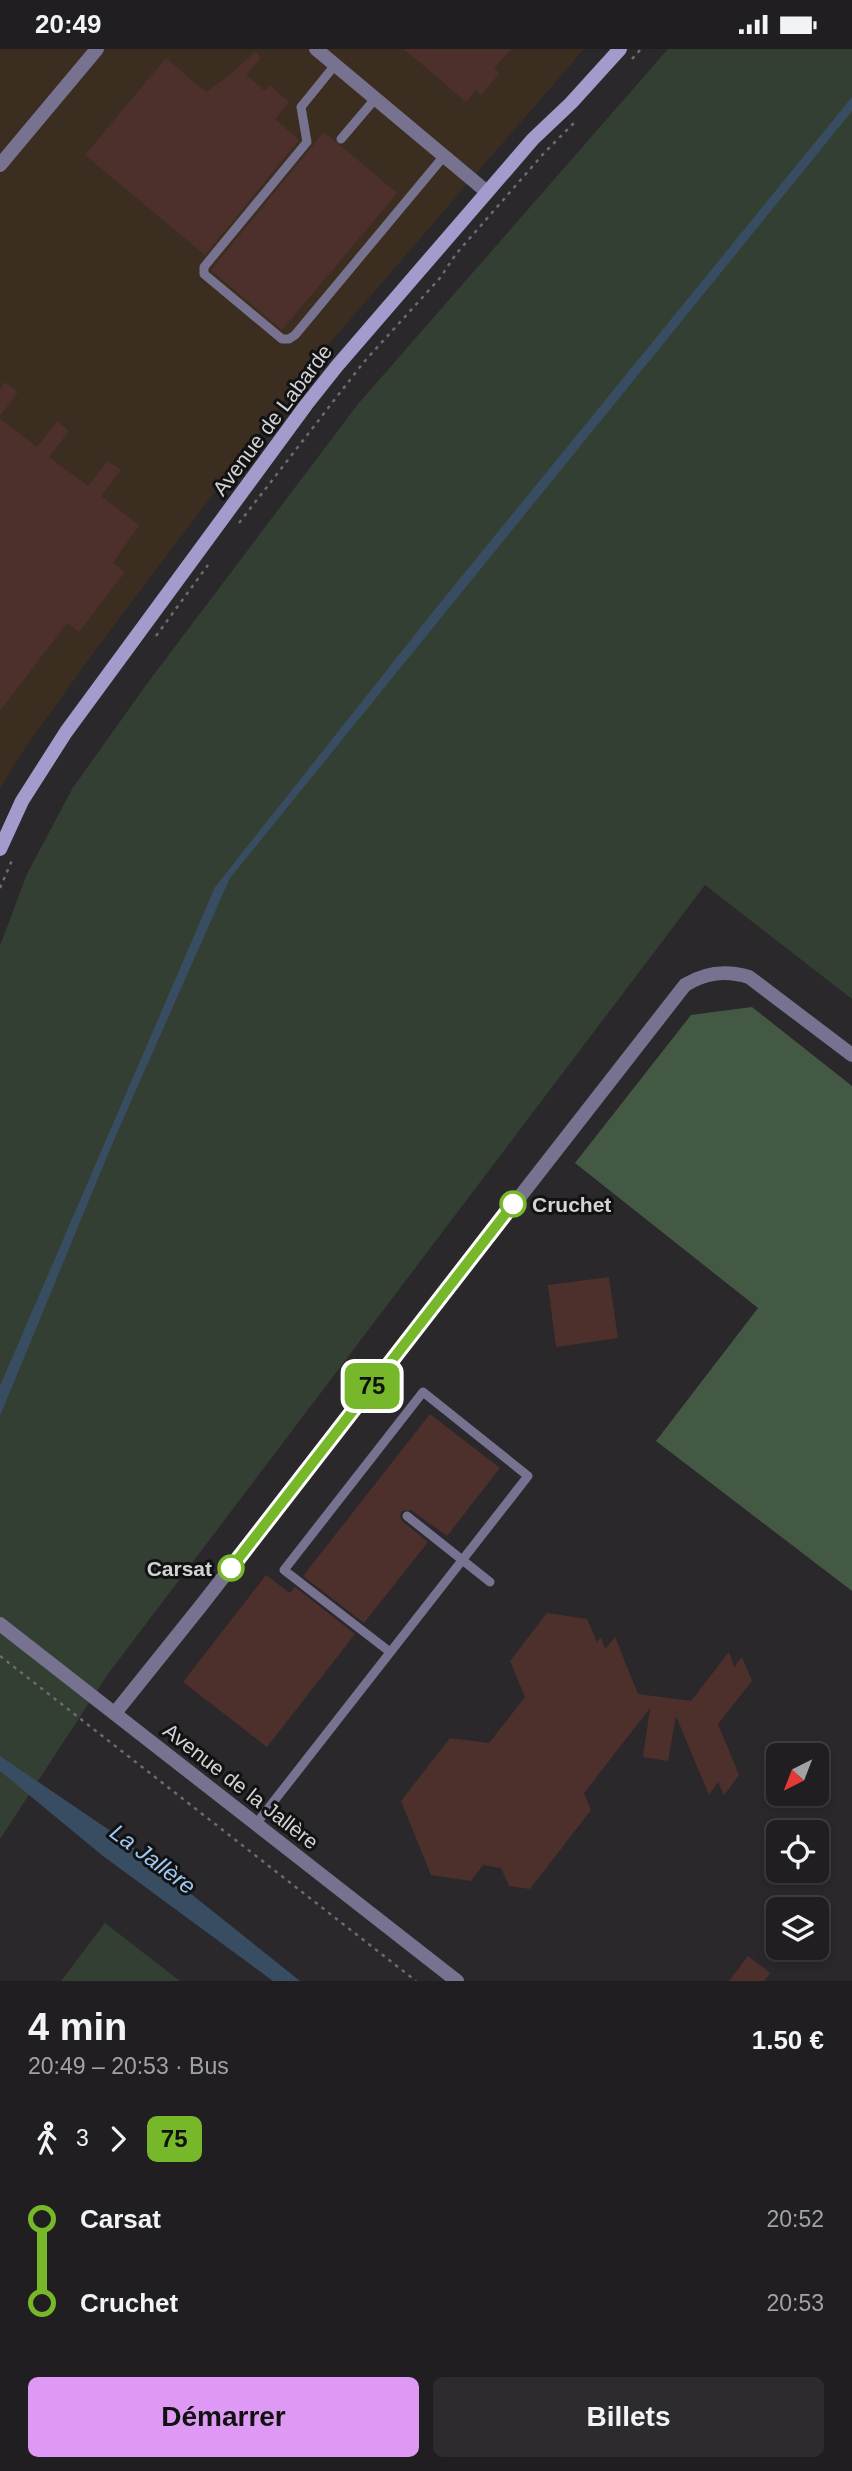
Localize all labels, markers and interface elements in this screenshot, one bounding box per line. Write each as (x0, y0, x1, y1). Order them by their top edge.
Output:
text: 20:49 (35, 9, 102, 39)
street label: Avenue de Labarde (208, 340, 336, 500)
marker: Cruchet (500, 1191, 526, 1217)
place label: Cruchet (532, 1193, 611, 1216)
line badge: 75 (340, 1363, 404, 1409)
text: 75 (359, 1372, 385, 1399)
marker: Carsat (218, 1555, 244, 1581)
place label: Carsat (147, 1557, 212, 1580)
street label: Avenue de la Jallère (159, 1718, 323, 1854)
north arrow (766, 1743, 830, 1806)
map controls (766, 1743, 829, 1960)
water label: La Jallère (105, 1819, 201, 1899)
button: locate (766, 1820, 829, 1883)
button: layers (766, 1897, 829, 1960)
text: 4 min (28, 2006, 127, 2048)
text: 1.50 € (752, 2025, 824, 2055)
text: 20:49 – 20:53 · Bus (28, 2053, 229, 2079)
icon: walk (28, 2120, 66, 2158)
icon: forward (99, 2120, 137, 2158)
text: 3 (76, 2125, 89, 2151)
text: 75 (161, 2125, 188, 2152)
text: Carsat (80, 2204, 161, 2234)
text: 20:52 (766, 2206, 824, 2232)
text: Cruchet (80, 2288, 178, 2318)
text: 20:53 (766, 2290, 824, 2316)
button: Démarrer (28, 2377, 419, 2457)
button: Billets (433, 2377, 824, 2457)

